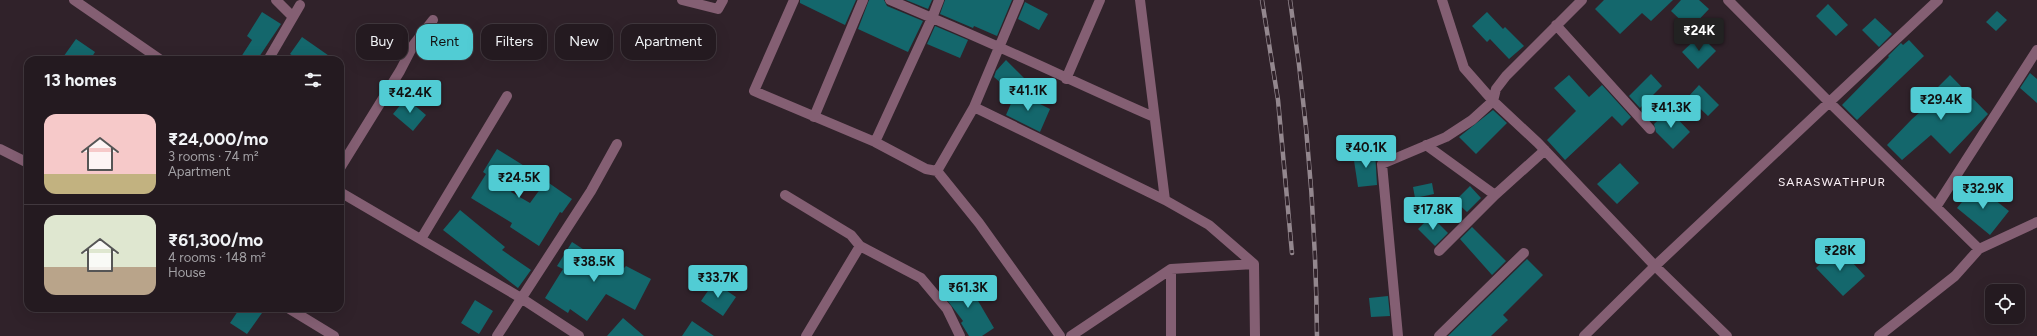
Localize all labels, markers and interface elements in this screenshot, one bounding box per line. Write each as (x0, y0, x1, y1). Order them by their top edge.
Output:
pin: ₹24K (1675, 18, 1723, 52)
text: ₹24K (1683, 23, 1715, 38)
chip: Buy (356, 24, 408, 60)
chip: Rent (416, 24, 473, 60)
chip: Filters (481, 24, 547, 60)
chip: New (555, 24, 613, 60)
chip: Apartment (621, 24, 716, 60)
icon: filters (302, 69, 324, 91)
text: 13 homes (44, 70, 116, 90)
pin: ₹41.1K (995, 78, 1061, 112)
pin: ₹42.4K (377, 80, 443, 114)
text: ₹41.1K (1009, 83, 1047, 98)
text: ₹42.4K (388, 85, 432, 100)
pin: ₹29.4K (1908, 87, 1974, 121)
text: ₹29.4K (1920, 92, 1962, 107)
pin: ₹41.3K (1638, 95, 1704, 129)
text: ₹41.3K (1651, 100, 1691, 115)
text: ₹24,000/mo (168, 129, 268, 149)
icon: home (76, 130, 124, 178)
pin: ₹40.1K (1333, 135, 1399, 169)
text: ₹40.1K (1345, 140, 1387, 155)
text: 3 rooms · 74 m² (168, 149, 259, 164)
text: Apartment (168, 164, 231, 179)
pin: ₹24.5K (486, 165, 552, 199)
text: ₹24.5K (498, 170, 541, 185)
district label: SARASWATHPUR (1778, 175, 1886, 189)
pin: ₹32.9K (1950, 176, 2016, 210)
text: ₹32.9K (1962, 181, 2004, 196)
pin: ₹17.8K (1400, 197, 1466, 231)
text: ₹17.8K (1413, 202, 1453, 217)
text: ₹61,300/mo (168, 230, 263, 250)
icon: home (76, 231, 124, 279)
pin: ₹28K (1816, 238, 1864, 272)
text: ₹28K (1824, 243, 1856, 258)
pin: ₹38.5K (561, 249, 627, 283)
text: 4 rooms · 148 m² (168, 250, 266, 265)
text: ₹38.5K (573, 254, 615, 269)
text: House (168, 265, 206, 280)
pin: ₹33.7K (685, 265, 751, 299)
text: ₹33.7K (697, 270, 739, 285)
pin: ₹61.3K (935, 275, 1001, 309)
text: ₹61.3K (948, 280, 988, 295)
map controls (1985, 284, 2025, 324)
button: locate (1985, 284, 2025, 324)

